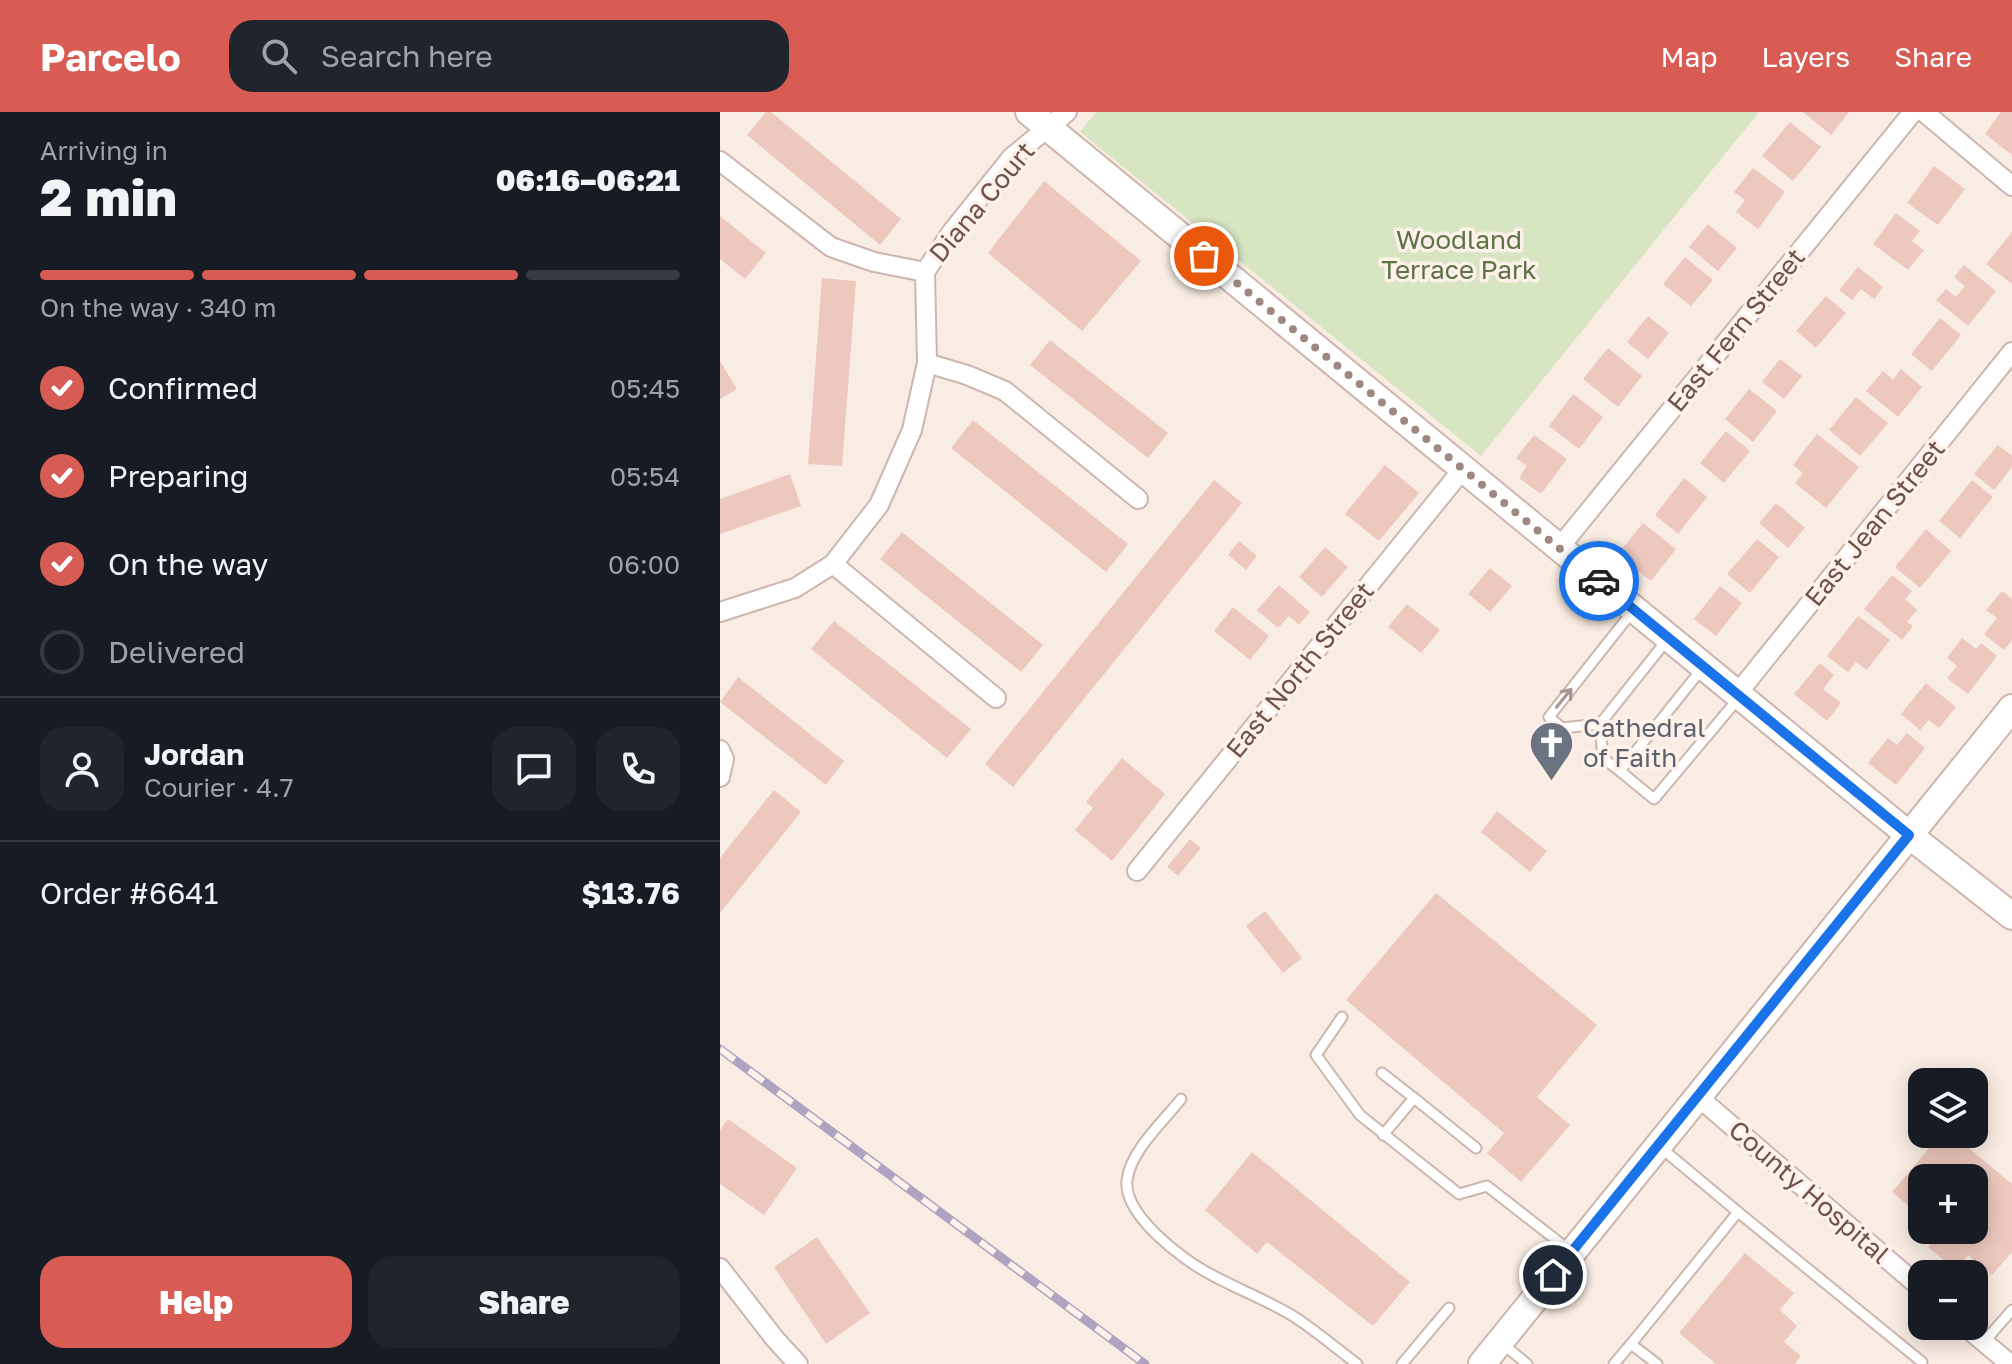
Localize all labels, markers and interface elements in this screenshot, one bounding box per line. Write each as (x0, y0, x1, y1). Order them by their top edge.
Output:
search box (229, 20, 789, 92)
text: Parcelo (40, 34, 181, 79)
icon: search (257, 34, 301, 78)
text: Search here (321, 38, 493, 74)
text: Map (1660, 40, 1718, 73)
text: Layers (1762, 40, 1850, 73)
text: Share (1894, 40, 1972, 73)
text: Arriving in (40, 135, 168, 166)
street label: Diana Court (922, 135, 1041, 268)
text: 06:16–06:21 (496, 162, 680, 198)
text: 2 min (40, 165, 177, 227)
pin (1170, 222, 1238, 290)
park label: Woodland Terrace Park (1381, 224, 1537, 285)
icon: bag (1182, 234, 1226, 278)
street label: East Fern Street (1660, 242, 1811, 417)
text: On the way · 340 m (40, 292, 276, 323)
icon: check (40, 366, 84, 410)
text: Confirmed (108, 370, 258, 406)
text: 05:45 (610, 373, 680, 404)
street label: East Jean Street (1798, 433, 1951, 612)
icon: check (40, 454, 84, 498)
text: Preparing (108, 458, 249, 494)
text: 05:54 (610, 461, 680, 492)
courier (1559, 541, 1639, 621)
icon: check (40, 542, 84, 586)
text: On the way (108, 546, 268, 582)
text: 06:00 (608, 549, 680, 580)
icon: car (1577, 559, 1621, 603)
street label: East North Street (1219, 576, 1380, 764)
text: Delivered (108, 634, 245, 670)
one-way arrow (1555, 688, 1573, 709)
place label: Cathedral of Faith (1583, 712, 1705, 773)
church icon: Cathedral of Faith (1528, 719, 1576, 782)
button: person (40, 727, 124, 811)
button: chat (492, 727, 576, 811)
button: phone (596, 727, 680, 811)
text: Jordan (144, 736, 244, 772)
text: Courier · 4.7 (144, 772, 294, 803)
text: Order #6641 (40, 875, 218, 911)
text: $13.76 (581, 875, 680, 911)
map controls (1908, 1068, 1988, 1340)
button: layers (1908, 1068, 1988, 1148)
street label: County Hospital (1723, 1114, 1896, 1270)
button: + (1908, 1164, 1988, 1244)
pin (1519, 1241, 1587, 1309)
icon: home (1531, 1253, 1575, 1297)
button: Help (40, 1256, 352, 1348)
button: Share (368, 1256, 680, 1348)
button: − (1908, 1260, 1988, 1340)

